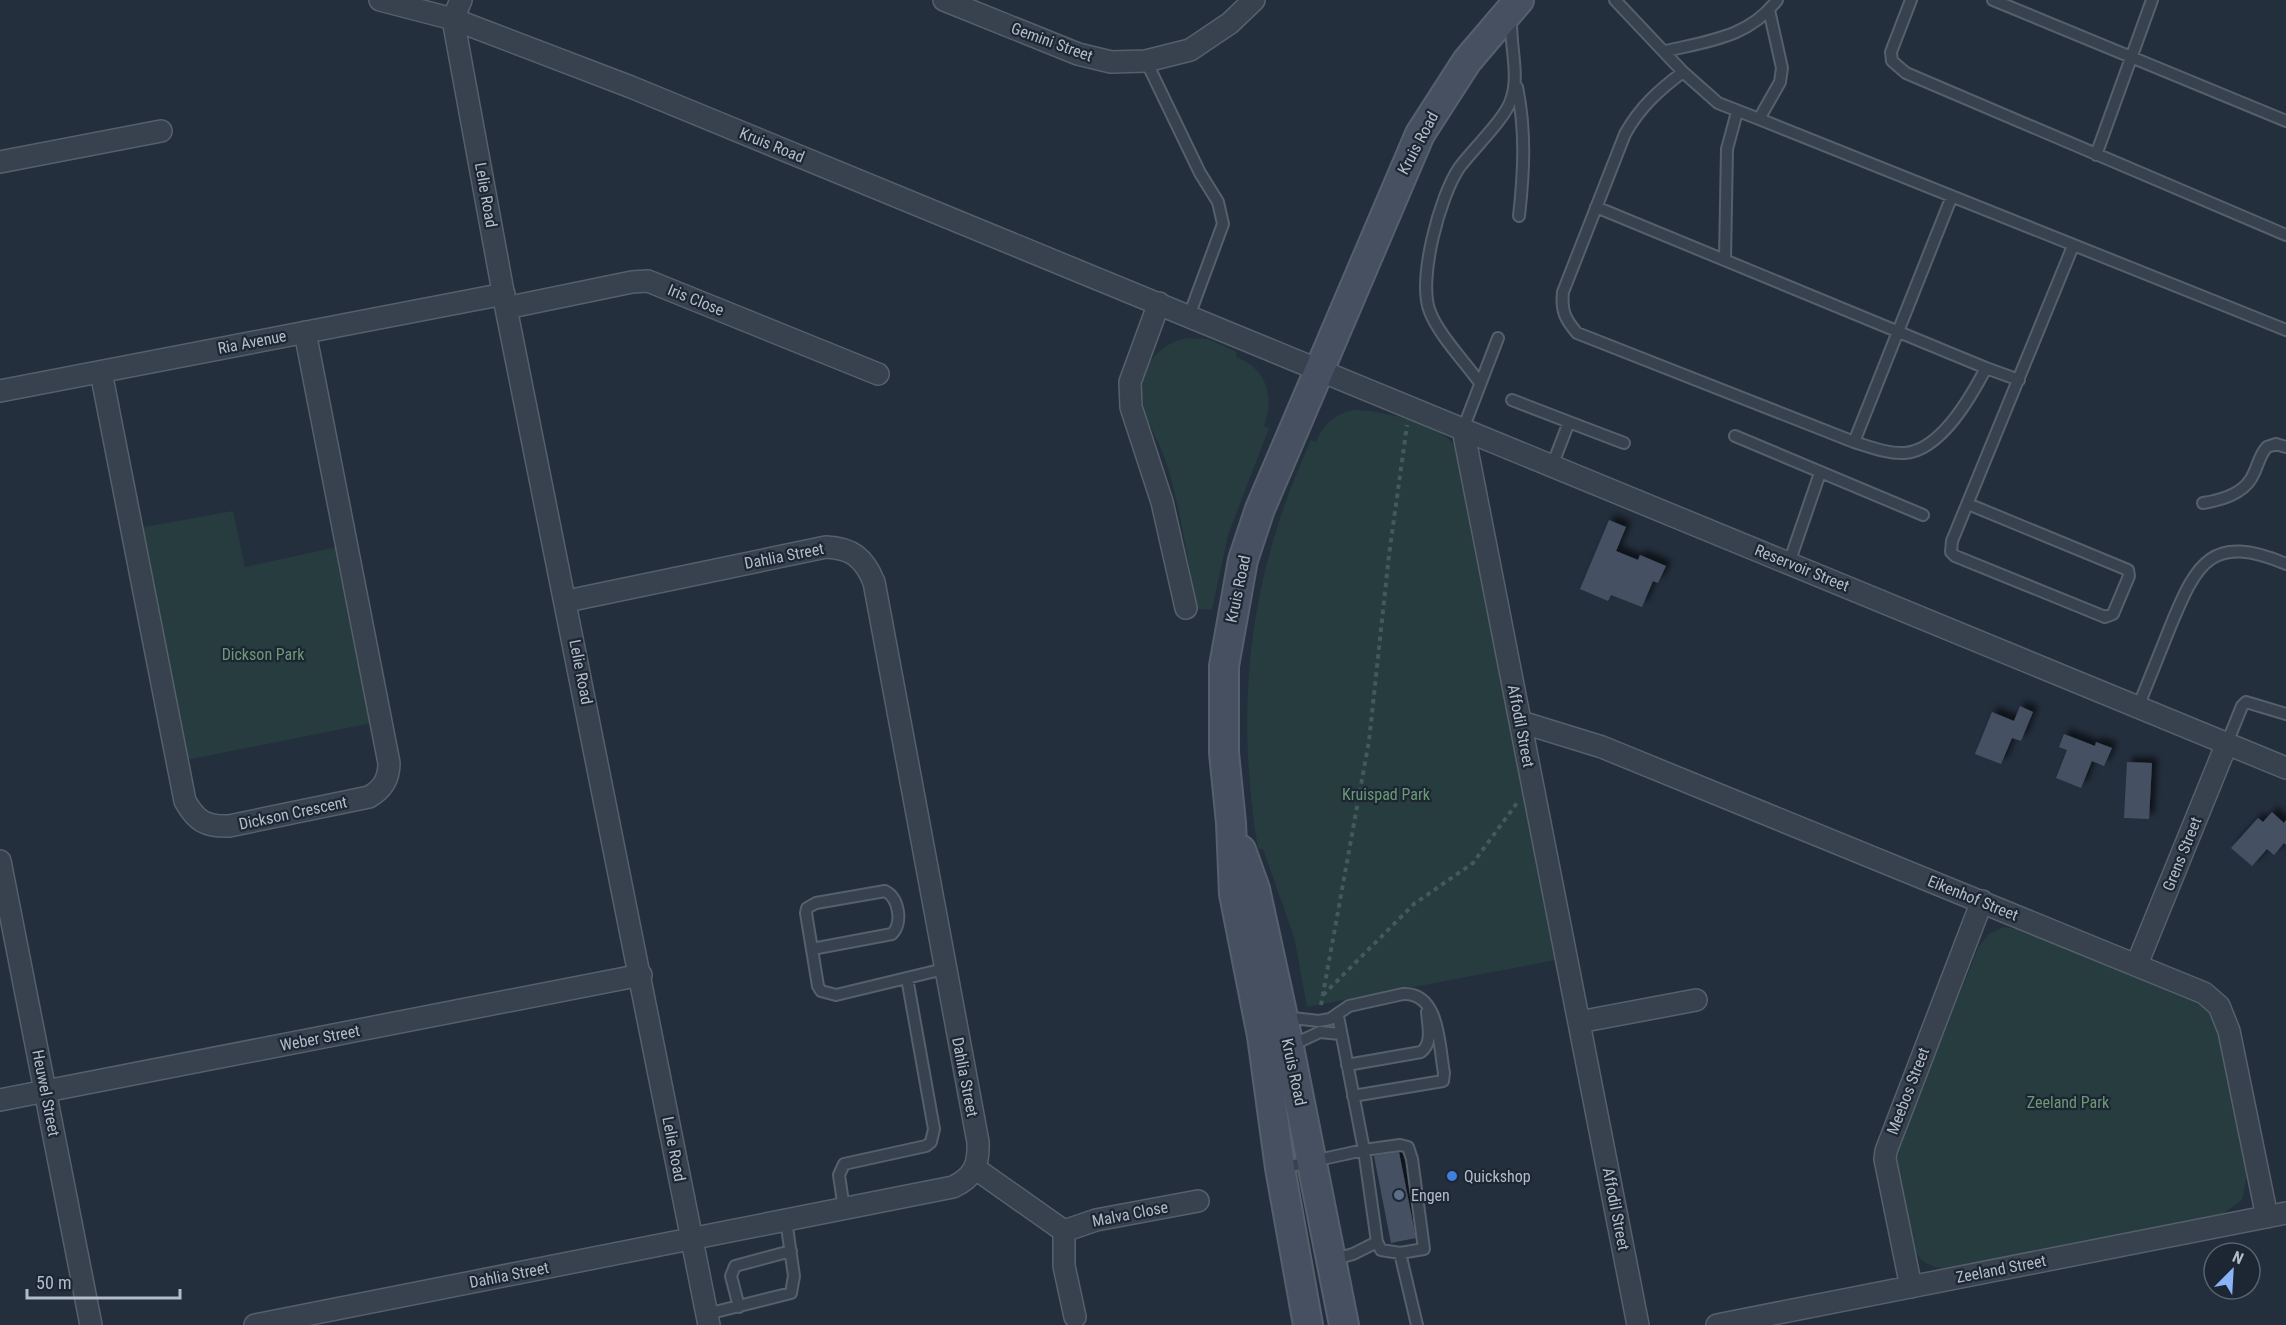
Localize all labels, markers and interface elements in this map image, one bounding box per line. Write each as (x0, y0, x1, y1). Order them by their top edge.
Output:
street label: Gemini Street (1009, 18, 1096, 66)
street label: Kruis Road (1394, 108, 1442, 178)
street label: Kruis Road (737, 123, 807, 167)
street label: Lelie Road (471, 161, 501, 229)
street label: Iris Close (665, 280, 727, 320)
street label: Ria Avenue (216, 326, 288, 358)
street label: Dahlia Street (743, 539, 826, 573)
street label: Reservoir Street (1752, 540, 1852, 596)
street label: Kruis Road (1222, 554, 1254, 624)
street label: Lelie Road (565, 638, 597, 706)
park label: Dickson Park (222, 645, 305, 664)
street label: Affodil Street (1504, 683, 1538, 769)
park label: Kruispad Park (1342, 785, 1431, 804)
street label: Dickson Crescent (237, 792, 349, 834)
street label: Grens Street (2159, 814, 2205, 894)
street label: Eikenhof Street (1925, 871, 2021, 925)
street label: Weber Street (278, 1021, 362, 1055)
street label: Dahlia Street (948, 1036, 982, 1119)
street label: Kruis Road (1278, 1037, 1310, 1107)
street label: Meebos Street (1883, 1045, 1933, 1137)
street label: Heuwel Street (28, 1048, 64, 1138)
park label: Zeeland Park (2027, 1093, 2110, 1112)
street label: Lelie Road (658, 1115, 690, 1183)
street label: Affodil Street (1599, 1166, 1633, 1252)
place label: Quickshop (1464, 1167, 1531, 1186)
marker: Quickshop (1445, 1169, 1459, 1183)
place label: Engen (1411, 1186, 1450, 1205)
marker: Engen (1392, 1188, 1406, 1202)
street label: Malva Close (1090, 1197, 1170, 1231)
north arrow (2202, 1241, 2262, 1301)
text: N (2230, 1247, 2246, 1268)
street label: Zeeland Street (1954, 1251, 2048, 1287)
street label: Dahlia Street (468, 1258, 551, 1292)
scale bar (27, 1262, 180, 1300)
text: 50 m (36, 1272, 71, 1293)

